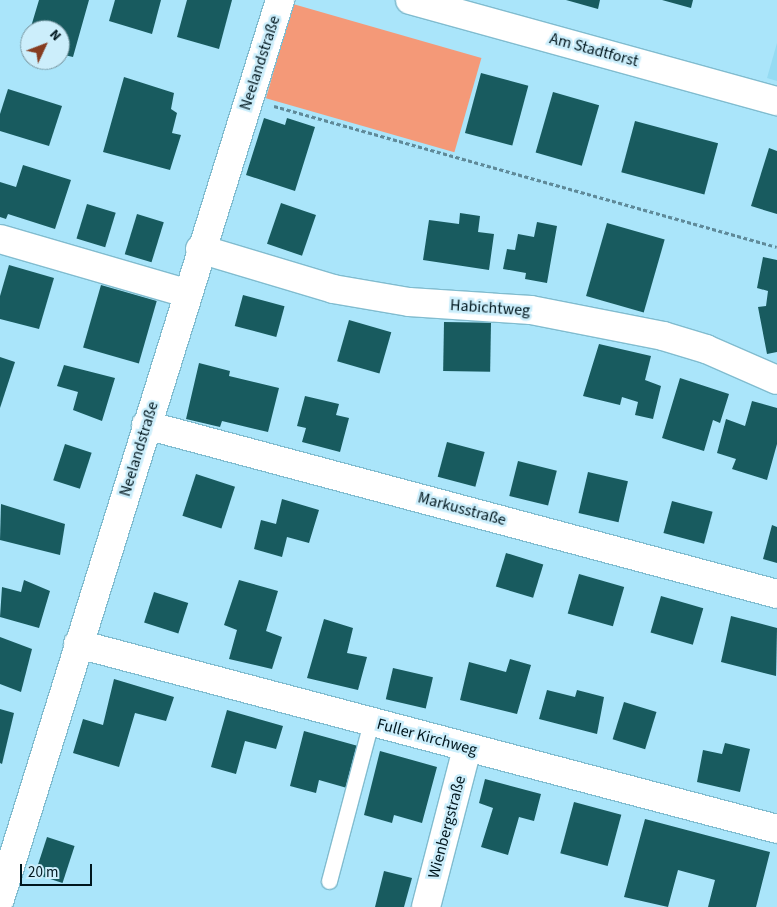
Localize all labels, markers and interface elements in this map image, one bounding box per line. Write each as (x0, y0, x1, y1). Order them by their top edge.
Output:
street label: Neelandstraße (236, 13, 284, 113)
north arrow (20, 20, 70, 70)
text: N (45, 25, 66, 46)
street label: Am Stadtforst (548, 29, 640, 71)
street label: Habichtweg (449, 296, 531, 320)
street label: Neelandstraße (115, 399, 163, 499)
street label: Markusstraße (416, 488, 508, 530)
street label: Fuller Kirchweg (375, 714, 479, 760)
street label: Wienbergstraße (424, 774, 470, 880)
scale bar (22, 854, 95, 886)
text: 20 m (28, 862, 58, 883)

